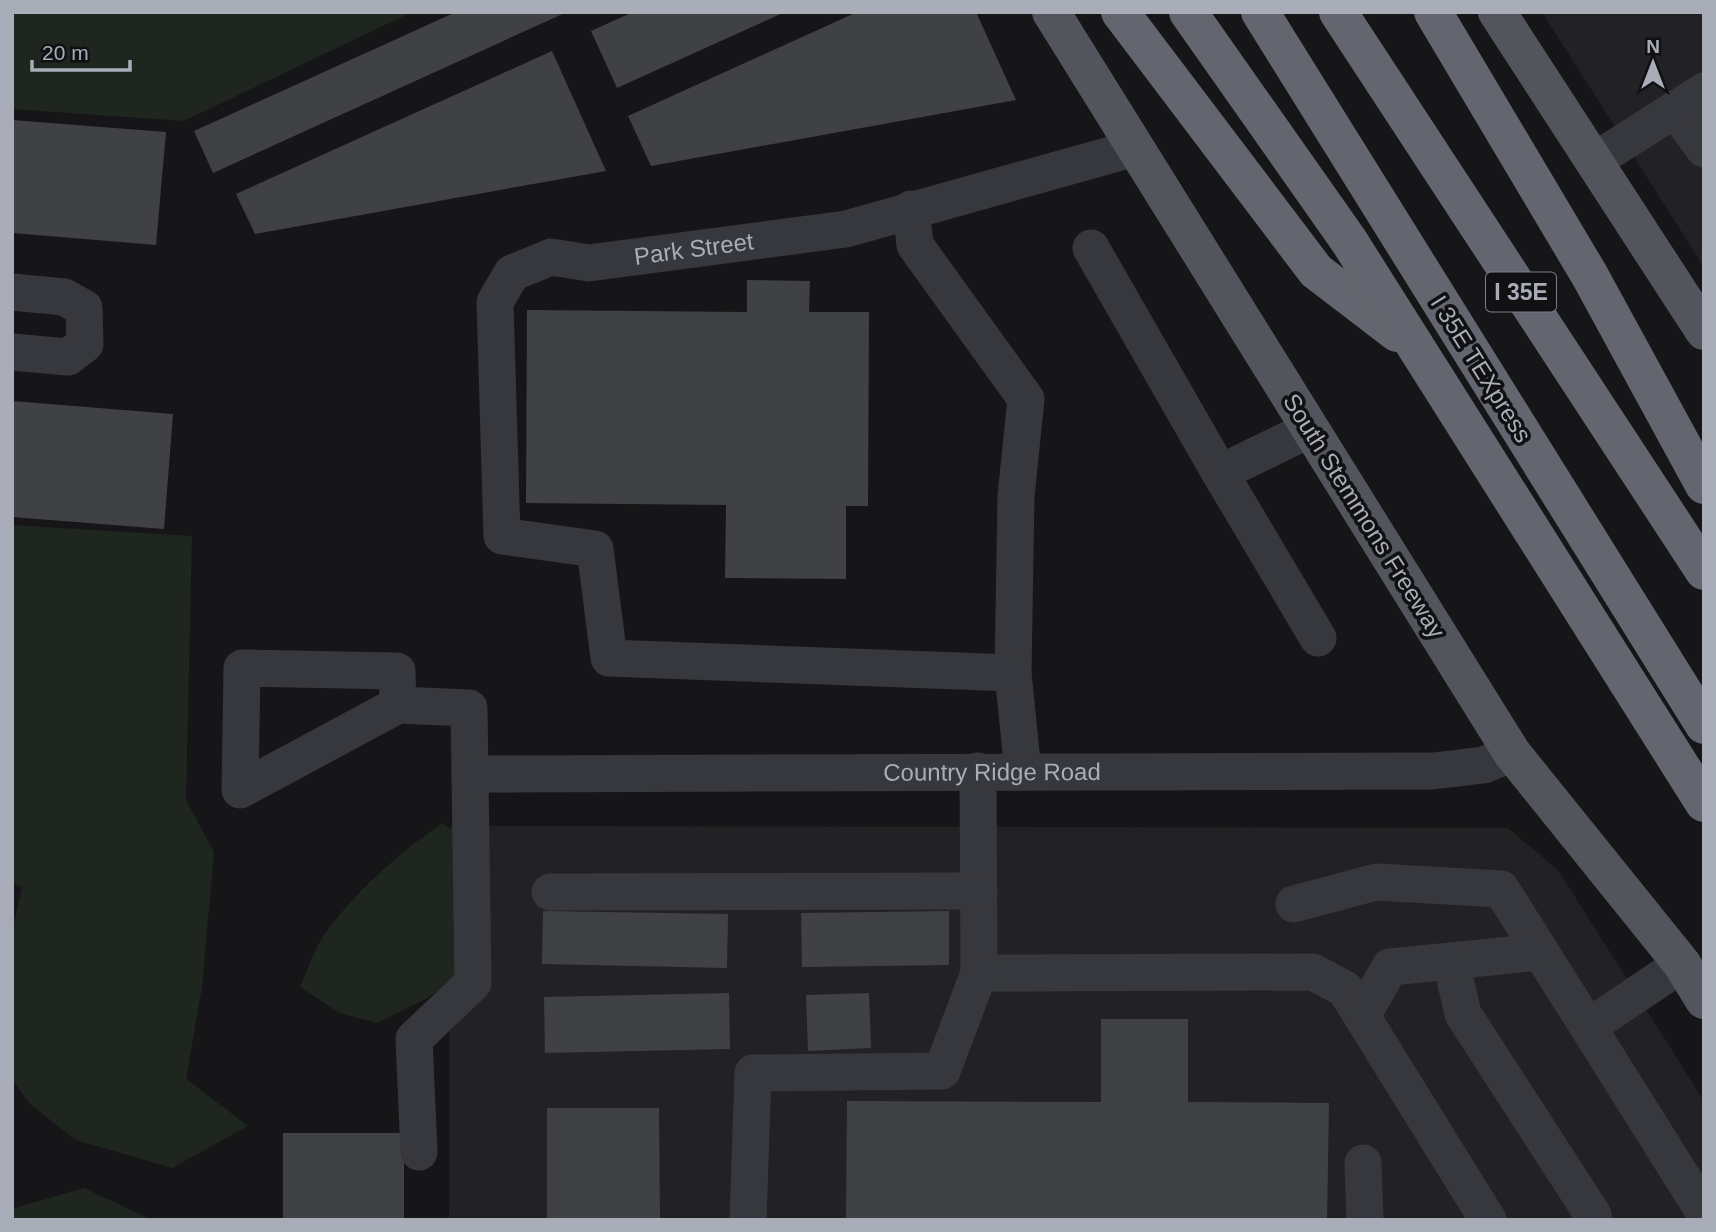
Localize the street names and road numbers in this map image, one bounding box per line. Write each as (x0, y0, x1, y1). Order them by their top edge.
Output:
street label: Park Street (632, 227, 755, 270)
road number: I 35E (1486, 272, 1556, 312)
street label: I 35E TEXpress (1426, 290, 1537, 447)
street label: South Stemmons Freeway (1278, 389, 1451, 643)
street label: Country Ridge Road (883, 758, 1101, 786)

